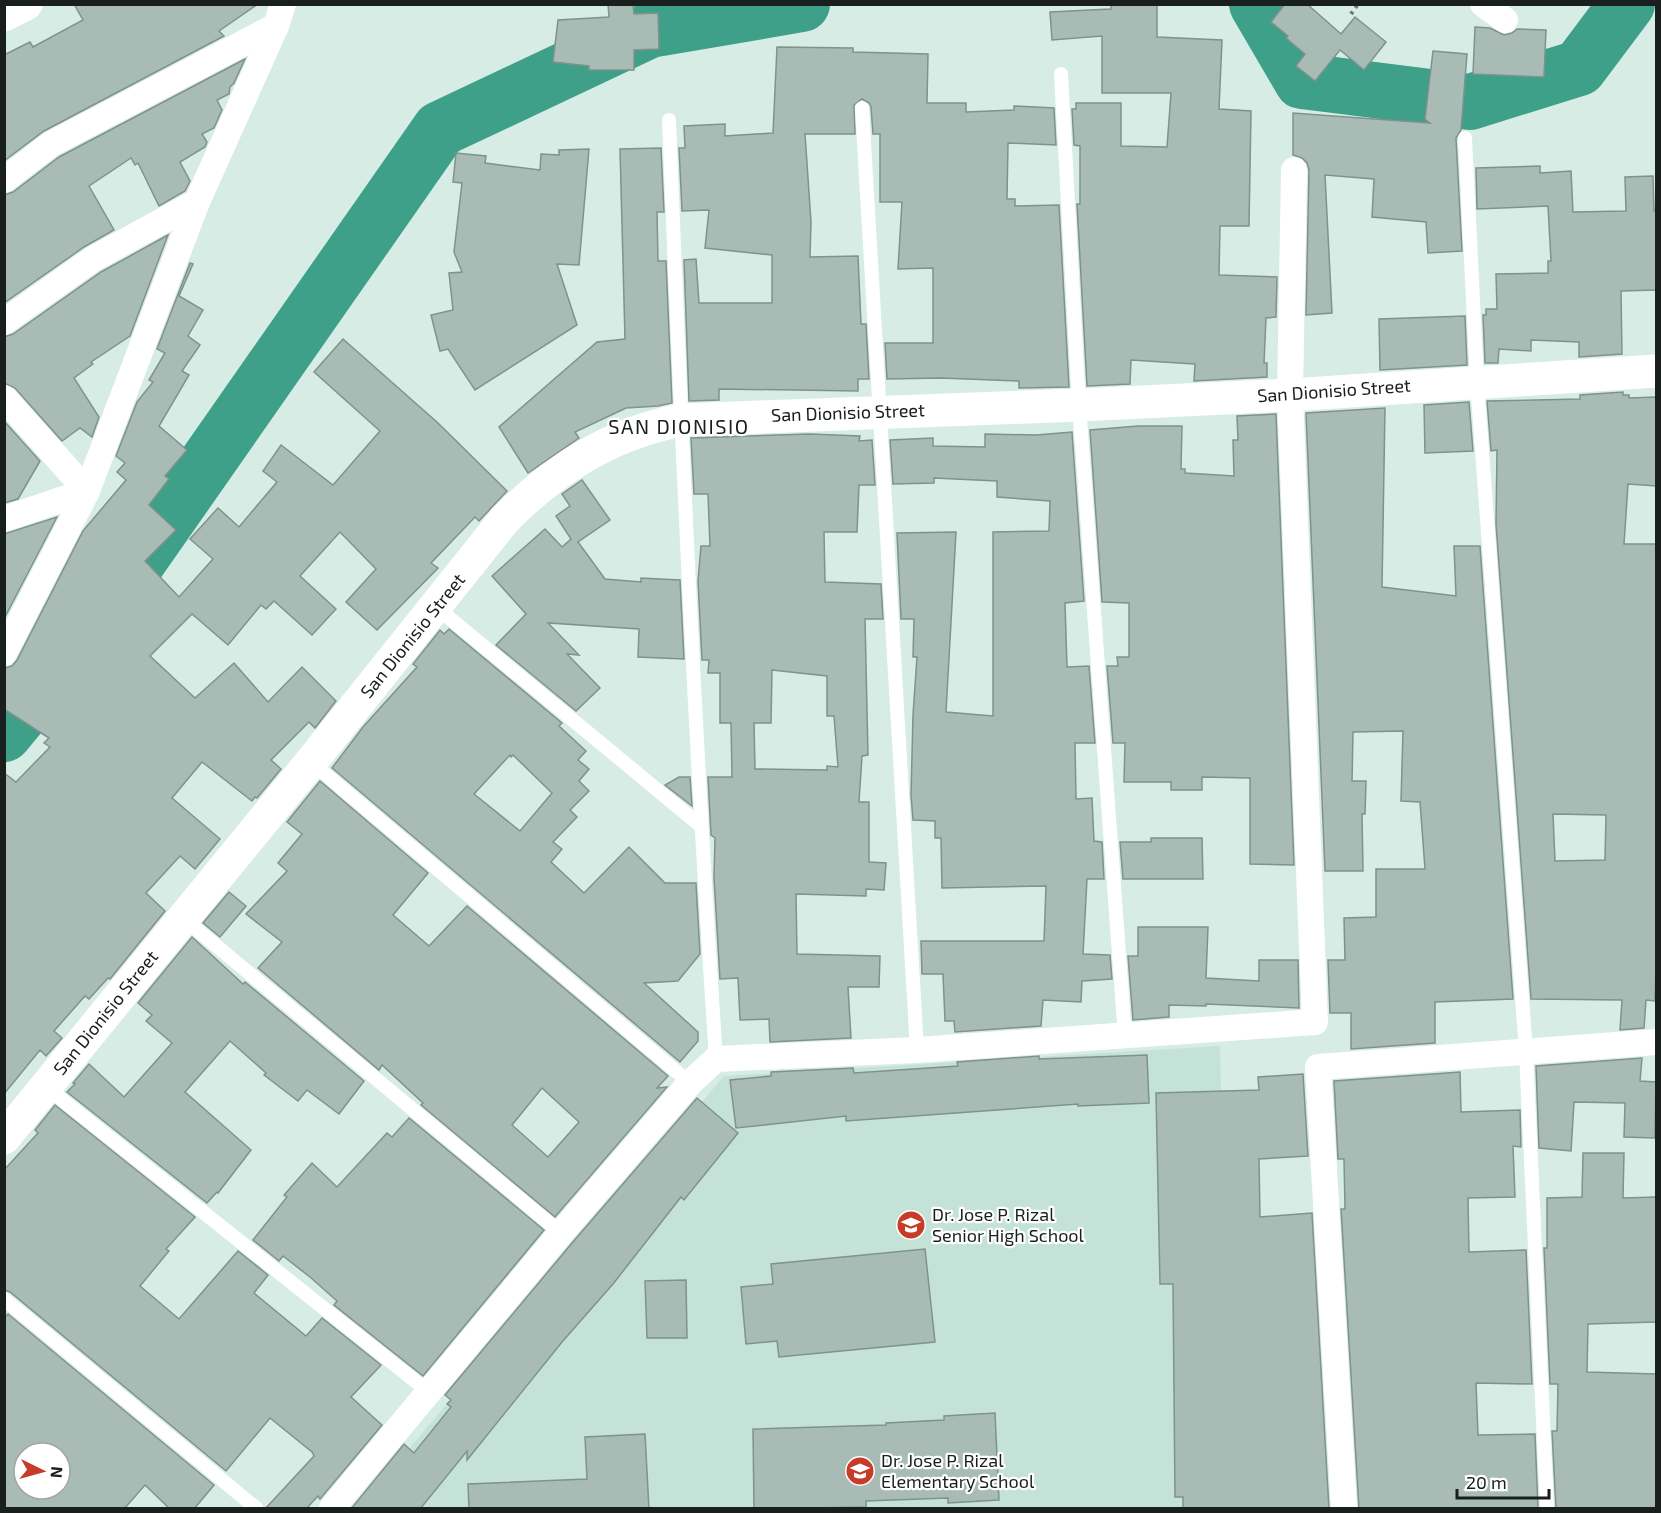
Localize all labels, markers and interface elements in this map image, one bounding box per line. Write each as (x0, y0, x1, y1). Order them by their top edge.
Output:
street label: San Dionisio Street (1256, 374, 1412, 406)
street label: San Dionisio Street (771, 398, 925, 426)
district label: SAN DIONISIO (608, 414, 750, 438)
street label: San Dionisio Street (355, 569, 469, 702)
street label: San Dionisio Street (48, 946, 162, 1079)
place label: Dr. Jose P. Rizal Senior High School (932, 1203, 1085, 1246)
school or university icon: Dr. Jose P. Rizal Senior High School (895, 1209, 927, 1241)
north arrow (12, 1441, 72, 1501)
place label: Dr. Jose P. Rizal Elementary School (881, 1449, 1035, 1492)
school or university icon: Dr. Jose P. Rizal Elementary School (844, 1455, 876, 1487)
scale bar (1457, 1462, 1548, 1500)
text: N (47, 1466, 67, 1479)
text: 20 m (1466, 1471, 1507, 1493)

